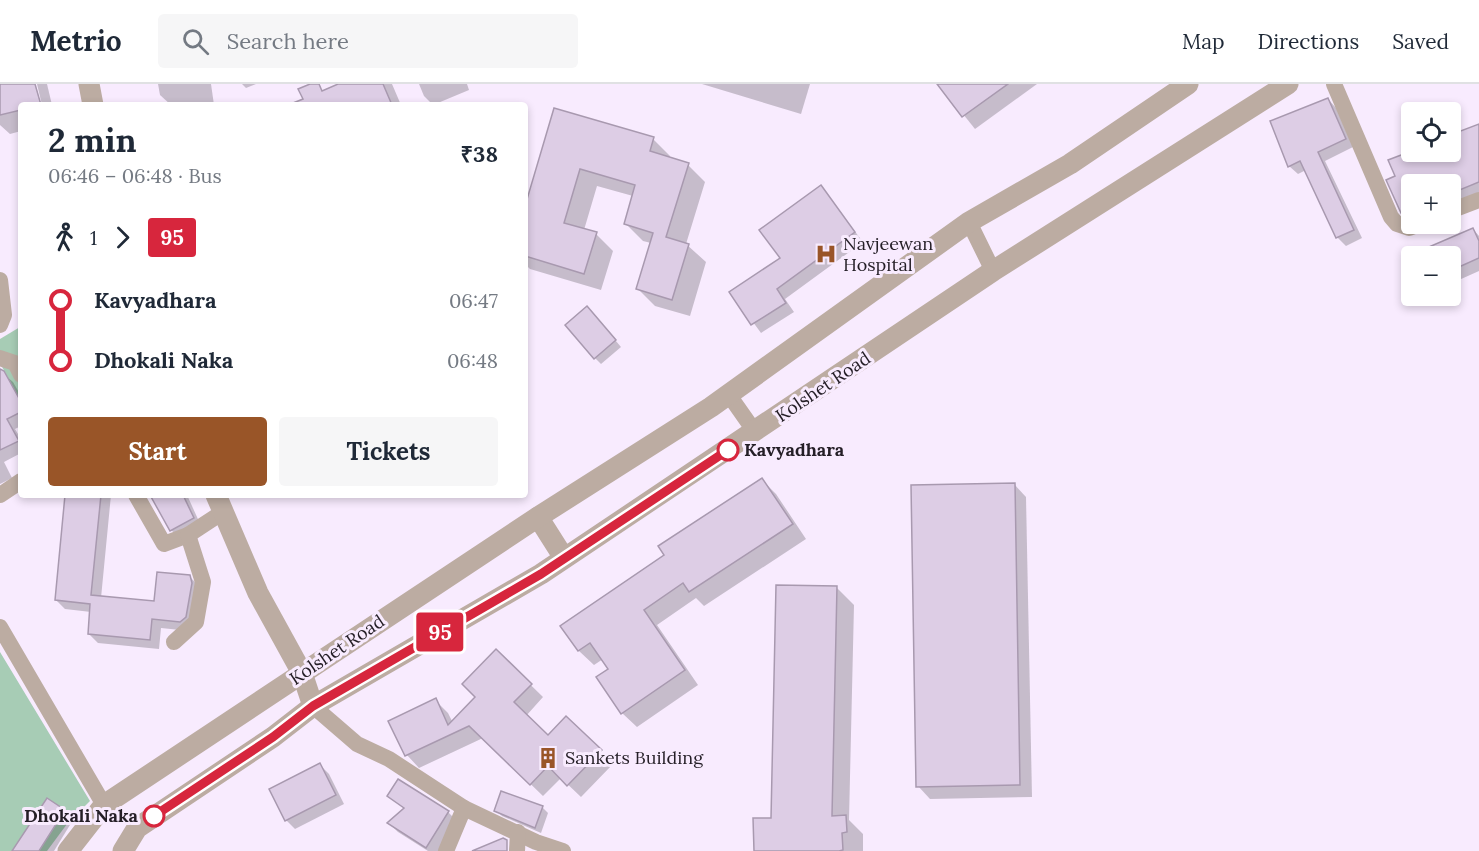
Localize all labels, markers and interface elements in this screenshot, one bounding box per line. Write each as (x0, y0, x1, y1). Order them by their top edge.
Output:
search box (158, 14, 578, 68)
text: Metrio (30, 23, 122, 59)
icon: search (179, 25, 212, 58)
text: Search here (227, 27, 349, 55)
text: Map (1182, 28, 1225, 55)
text: Directions (1258, 28, 1359, 55)
text: Saved (1392, 28, 1449, 55)
map controls (1401, 102, 1461, 306)
button: locate (1401, 102, 1461, 162)
text: 2 min (48, 119, 136, 161)
text: ₹38 (461, 140, 498, 168)
text: 06:46 – 06:48 · Bus (48, 163, 222, 188)
button: + (1401, 174, 1461, 234)
icon: walk (48, 221, 81, 254)
icon: forward (106, 221, 139, 254)
text: 95 (160, 224, 184, 251)
text: 1 (90, 225, 97, 250)
place label: Navjeewan Hospital (843, 232, 933, 276)
hospital icon: Navjeewan Hospital (814, 242, 838, 266)
button: − (1401, 246, 1461, 306)
text: Kavyadhara (94, 286, 217, 314)
text: 06:47 (449, 288, 498, 313)
text: Dhokali Naka (94, 346, 233, 374)
street label: Kolshet Road (771, 346, 875, 427)
text: 06:48 (447, 348, 498, 373)
button: Start (48, 417, 267, 486)
button: Tickets (279, 417, 498, 486)
place label: Kavyadhara (744, 438, 845, 461)
marker: Kavyadhara (717, 439, 739, 461)
street label: Kolshet Road (285, 609, 389, 690)
line badge: 95 (413, 612, 467, 652)
text: 95 (428, 619, 452, 646)
building icon: Sankets Building (536, 746, 560, 770)
place label: Sankets Building (565, 746, 704, 769)
place label: Dhokali Naka (24, 804, 139, 827)
marker: Dhokali Naka (143, 805, 165, 827)

